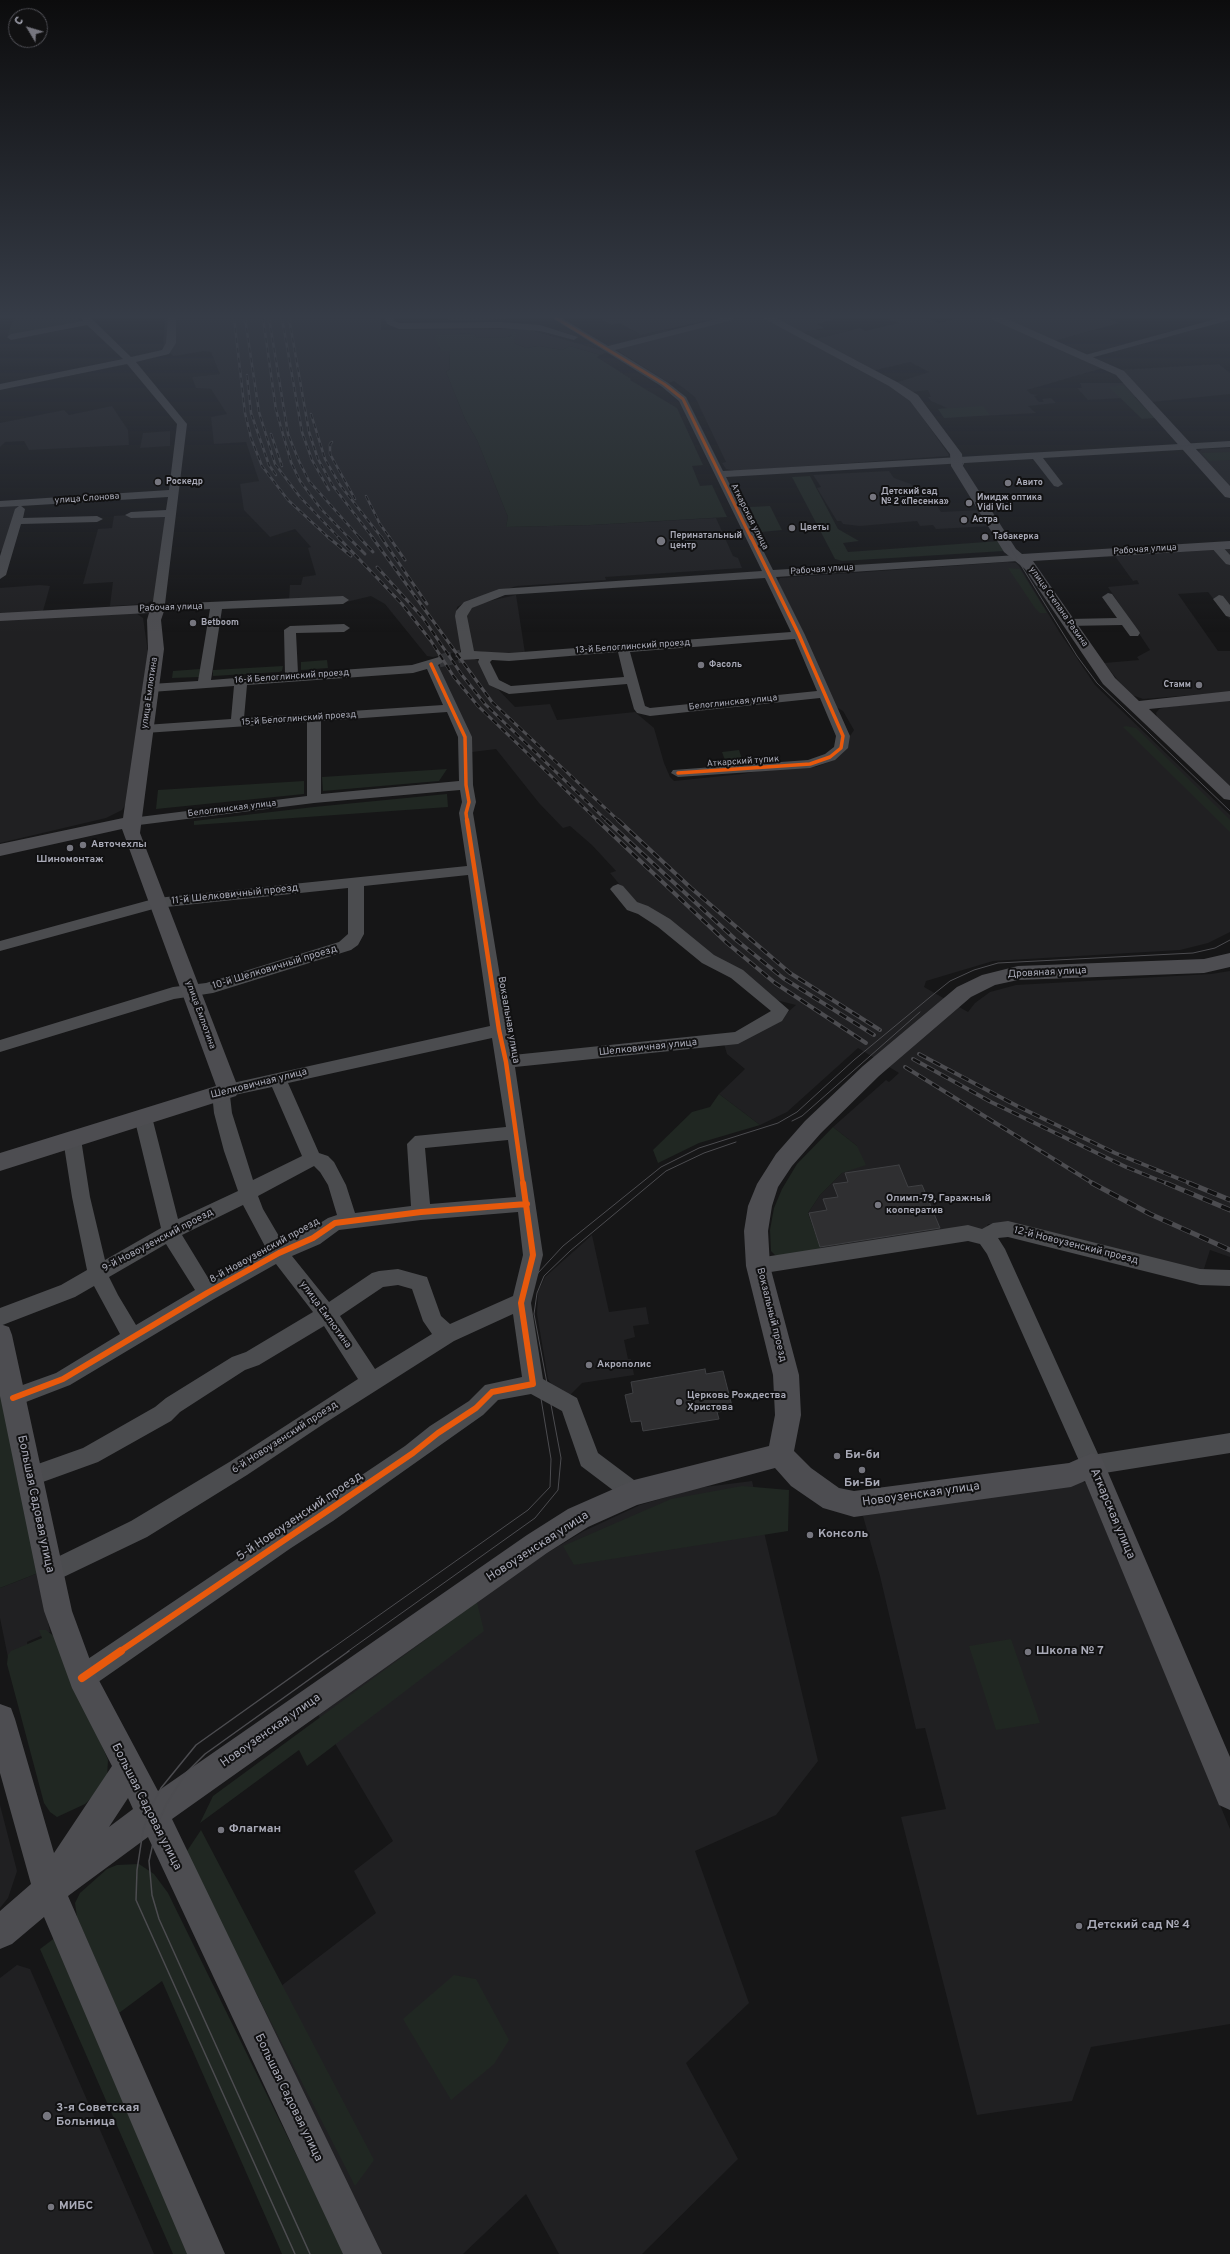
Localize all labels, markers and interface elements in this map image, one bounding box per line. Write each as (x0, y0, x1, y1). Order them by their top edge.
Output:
north arrow (8, 8, 48, 48)
text: С (12, 14, 27, 28)
marker: Роскедр (153, 477, 163, 487)
place label: Роскедр (166, 477, 203, 487)
marker: Авито (1003, 478, 1013, 488)
place label: Авито (1016, 478, 1043, 488)
street label: Аткарская улица (728, 482, 770, 552)
place label: Детский сад № 2 «Песенка» (881, 487, 949, 508)
street label: улица Слонова (54, 491, 120, 507)
marker: Детский сад № 2 «Песенка» (868, 492, 878, 502)
place label: Имидж оптика Vidi Vici (977, 493, 1042, 514)
marker: Имидж оптика Vidi Vici (964, 498, 974, 508)
marker: Астра (959, 515, 969, 525)
place label: Астра (972, 515, 998, 525)
marker: Цветы (787, 523, 797, 533)
place label: Цветы (800, 523, 829, 533)
place label: Перинатальный центр (670, 531, 742, 552)
marker: Табакерка (980, 532, 990, 542)
place label: Табакерка (993, 532, 1039, 542)
marker: Перинатальный центр (655, 535, 667, 547)
street label: Рабочая улица (1113, 542, 1177, 558)
street label: Рабочая улица (790, 562, 854, 578)
street label: улица Степана Разина (1026, 565, 1090, 649)
street label: Рабочая улица (139, 601, 203, 615)
marker: Betboom (188, 618, 198, 628)
place label: Betboom (201, 618, 239, 628)
street label: 13-й Белоглинский проезд (575, 638, 691, 656)
street label: улица Емлютина (140, 657, 160, 729)
marker: Фасоль (696, 660, 706, 670)
place label: Фасоль (709, 660, 742, 670)
street label: 16-й Белоглинский проезд (234, 668, 350, 686)
place label: Стамм (1163, 680, 1191, 690)
marker: Стамм (1194, 680, 1204, 690)
street label: Белоглинская улица (688, 693, 778, 713)
street label: 15-й Белоглинский проезд (241, 710, 357, 728)
street label: Аткарский тупик (706, 754, 780, 770)
street label: Белоглинская улица (187, 798, 277, 820)
place label: Авточехлы (91, 839, 147, 851)
marker: Авточехлы (78, 840, 88, 850)
marker: Шиномонтаж (65, 843, 75, 853)
place label: Шиномонтаж (36, 854, 104, 866)
street label: 11-й Шелковичный проезд (171, 882, 299, 908)
street label: 10-й Шелковичный проезд (211, 943, 339, 993)
street label: Дровяная улица (1007, 965, 1087, 981)
street label: Вокзальная улица (494, 976, 522, 1064)
street label: улица Емлютина (183, 979, 217, 1051)
street label: Шелковичная улица (598, 1037, 698, 1059)
street label: Шелковичная улица (210, 1066, 308, 1102)
place label: Олимп-79, Гаражный кооператив (886, 1193, 991, 1216)
marker: Олимп-79, Гаражный кооператив (873, 1200, 883, 1210)
street label: 9-й Новоузенский проезд (101, 1207, 215, 1275)
street label: 8-й Новоузенский проезд (208, 1216, 322, 1286)
street label: 12-й Новоузенский проезд (1013, 1225, 1139, 1267)
street label: Вокзальный проезд (753, 1267, 789, 1363)
street label: улица Емлютина (297, 1279, 353, 1351)
place label: Акрополис (597, 1359, 651, 1371)
marker: Акрополис (584, 1360, 594, 1370)
place label: Церковь Рождества Христова (687, 1390, 786, 1414)
marker: Церковь Рождества Христова (674, 1397, 684, 1407)
street label: 6-й Новоузенский проезд (230, 1399, 340, 1477)
street label: Большая Садовая улица (13, 1434, 57, 1574)
place label: Би-би (845, 1449, 880, 1463)
marker: Би-би (832, 1451, 842, 1461)
marker: Би-Би (857, 1465, 867, 1475)
street label: Аткарская улица (1086, 1467, 1138, 1561)
street label: 5-й Новоузенский проезд (234, 1469, 366, 1565)
place label: Би-Би (844, 1477, 880, 1491)
street label: Новоузенская улица (861, 1480, 981, 1510)
street label: Новоузенская улица (484, 1509, 592, 1585)
place label: Консоль (818, 1528, 868, 1542)
marker: Консоль (805, 1530, 815, 1540)
place label: Школа № 7 (1036, 1645, 1104, 1659)
marker: Школа № 7 (1023, 1647, 1033, 1657)
street label: Новоузенская улица (218, 1691, 324, 1771)
street label: Большая Садовая улица (108, 1741, 184, 1873)
place label: Флагман (229, 1823, 281, 1837)
marker: Флагман (216, 1825, 226, 1835)
place label: Детский сад № 4 (1087, 1919, 1190, 1933)
marker: Детский сад № 4 (1074, 1921, 1084, 1931)
street label: Большая Садовая улица (251, 2032, 325, 2164)
place label: 3-я Советская Больница (56, 2102, 139, 2130)
marker: 3-я Советская Больница (41, 2110, 53, 2122)
place label: МИБС (59, 2200, 93, 2214)
marker: МИБС (46, 2202, 56, 2212)

